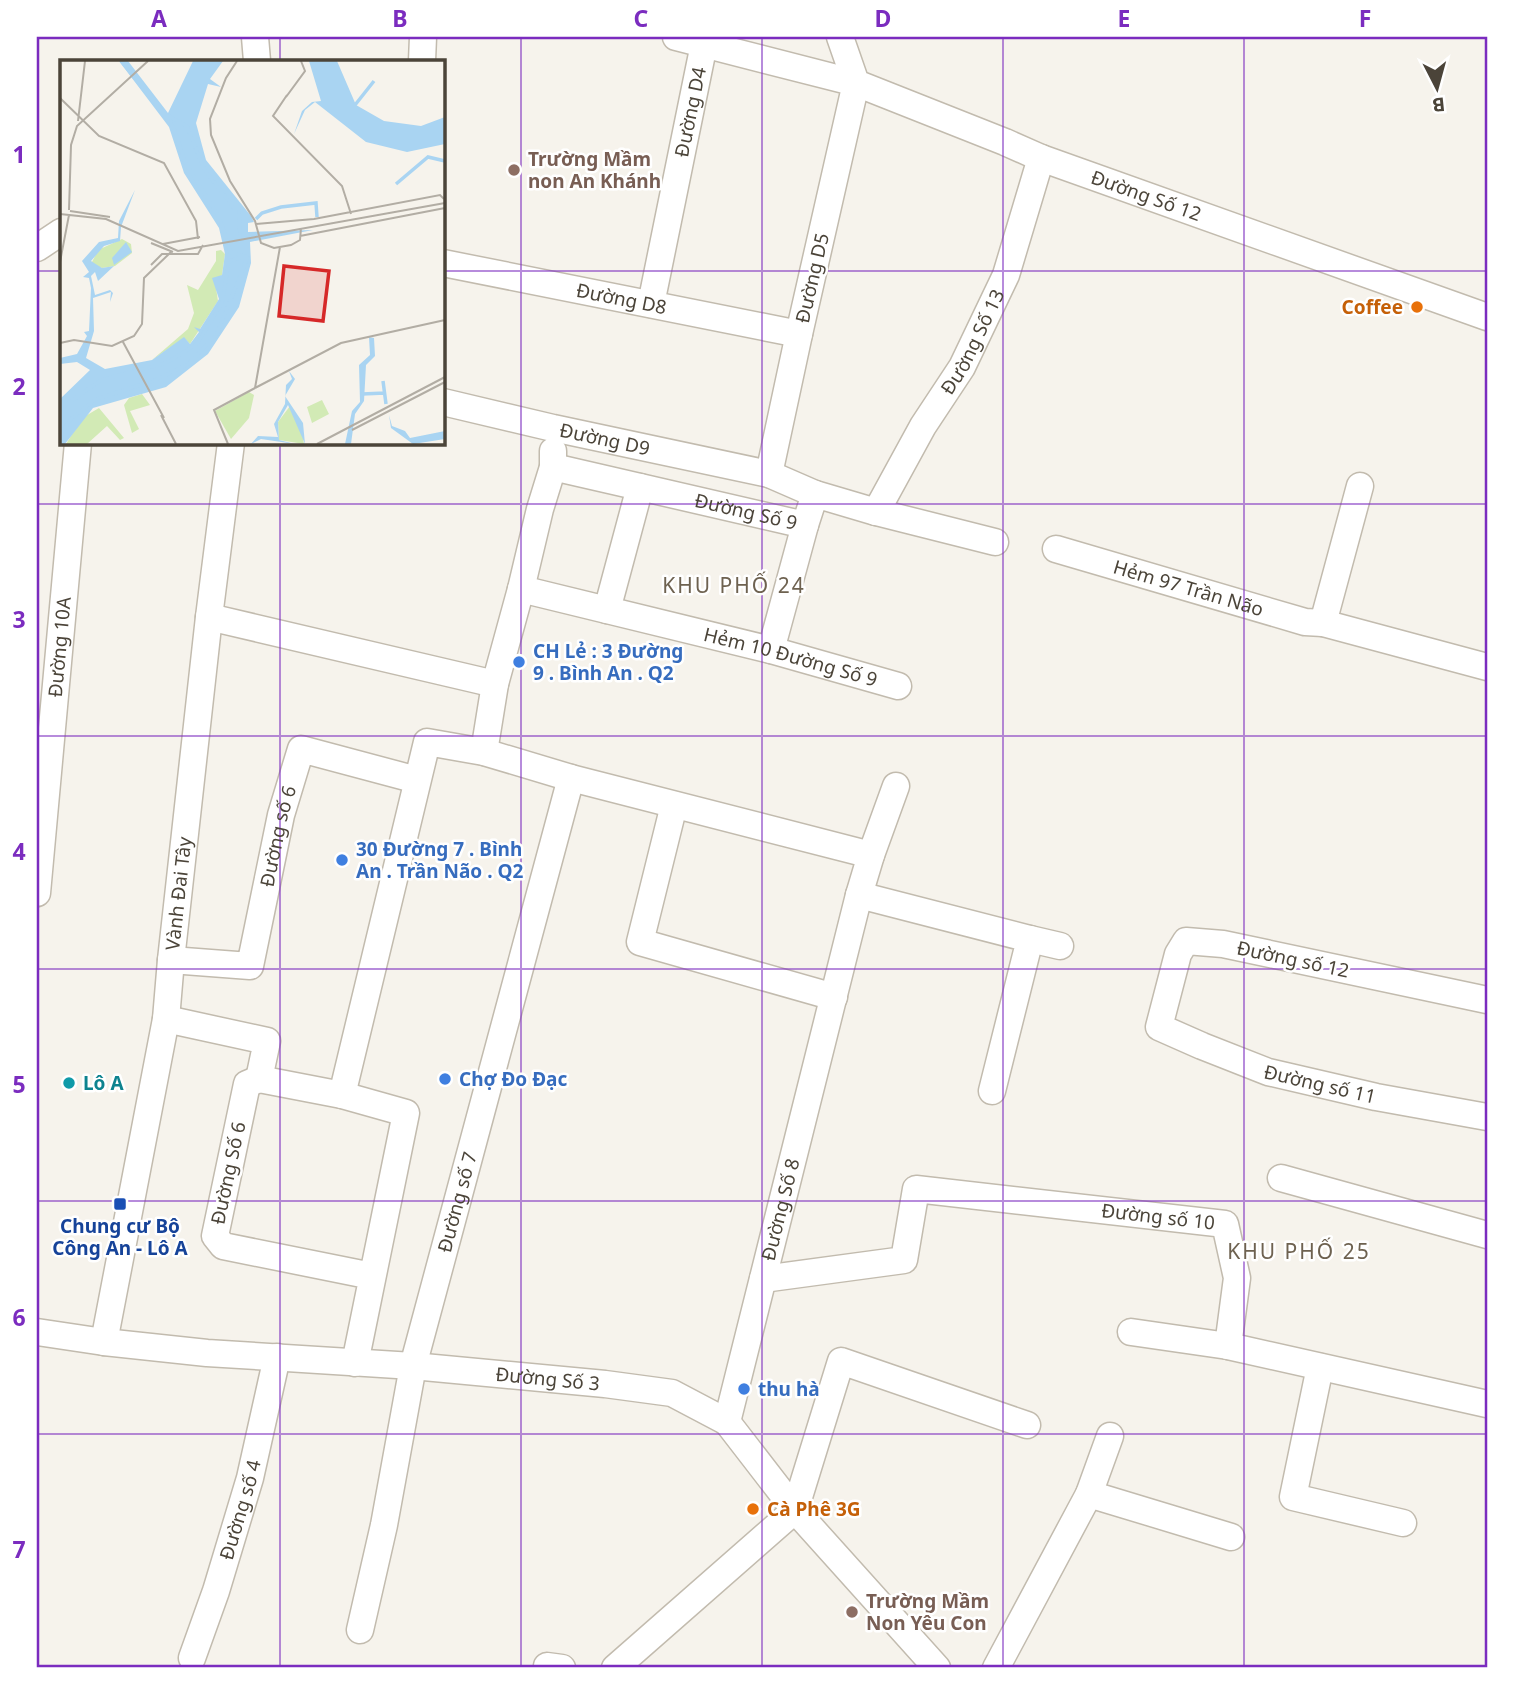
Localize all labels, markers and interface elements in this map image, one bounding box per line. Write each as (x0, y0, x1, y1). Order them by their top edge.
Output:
text: A (151, 2, 167, 34)
text: B (392, 2, 408, 34)
text: C (634, 2, 649, 34)
text: D (875, 2, 891, 34)
text: E (1118, 2, 1130, 34)
text: F (1359, 2, 1371, 34)
north arrow (1402, 52, 1472, 122)
inset map (60, 60, 444, 444)
street label: Đường D4 (668, 64, 712, 159)
text: B (1431, 91, 1446, 118)
text: 1 (12, 138, 26, 170)
place label: Trường Mầm non An Khánh (528, 146, 661, 194)
marker: Trường Mầm non An Khánh (506, 162, 522, 178)
street label: Đường Số 12 (1087, 164, 1205, 227)
street label: Đường D5 (789, 230, 835, 326)
street label: Đường D8 (574, 277, 669, 320)
street label: Đường Số 13 (934, 285, 1010, 400)
place label: Coffee (1342, 294, 1403, 320)
marker: Coffee (1409, 299, 1425, 315)
text: 2 (12, 370, 26, 402)
street label: Đường D9 (557, 417, 652, 461)
street label: Đường Số 9 (692, 487, 800, 536)
street label: Hẻm 97 Trần Não (1110, 553, 1267, 622)
district label: KHU PHỐ 24 (662, 571, 806, 599)
street label: Đường 10A (42, 595, 77, 698)
text: 3 (12, 603, 26, 635)
street label: Hẻm 10 Đường Số 9 (701, 621, 880, 693)
place label: CH Lẻ : 3 Đường 9 . Bình An . Q2 (533, 638, 683, 686)
marker: CH Lẻ : 3 Đường 9 . Bình An . Q2 (511, 654, 527, 670)
street label: Đường số 6 (254, 782, 302, 889)
text: 4 (12, 835, 26, 867)
street label: Vành Đai Tây (159, 835, 198, 952)
place label: 30 Đường 7 . Bình An . Trần Não . Q2 (356, 836, 523, 884)
marker: 30 Đường 7 . Bình An . Trần Não . Q2 (334, 852, 350, 868)
street label: Đường số 12 (1235, 934, 1351, 984)
street label: Đường số 11 (1261, 1059, 1379, 1110)
place label: Chợ Đo Đạc (459, 1066, 567, 1092)
text: 5 (12, 1068, 26, 1100)
place label: Lô A (83, 1070, 124, 1096)
marker: Chợ Đo Đạc (437, 1071, 453, 1087)
marker: Lô A (61, 1075, 77, 1091)
street label: Đường Số 6 (204, 1119, 252, 1227)
street label: Đường số 7 (431, 1149, 483, 1255)
street label: Đường Số 8 (755, 1156, 806, 1263)
marker: Chung cư Bộ Công An - Lô A (112, 1196, 128, 1212)
street label: Đường số 10 (1100, 1197, 1216, 1236)
place label: Chung cư Bộ Công An - Lô A (52, 1213, 189, 1261)
district label: KHU PHỐ 25 (1227, 1237, 1371, 1265)
text: 6 (12, 1301, 26, 1333)
street label: Đường Số 3 (494, 1361, 601, 1396)
place label: thu hà (758, 1376, 820, 1402)
marker: thu hà (736, 1381, 752, 1397)
street label: Đường số 4 (213, 1457, 267, 1563)
place label: Cà Phê 3G (767, 1496, 861, 1522)
marker: Cà Phê 3G (745, 1501, 761, 1517)
text: 7 (12, 1533, 26, 1565)
place label: Trường Mầm Non Yêu Con (866, 1588, 989, 1636)
marker: Trường Mầm Non Yêu Con (844, 1604, 860, 1620)

